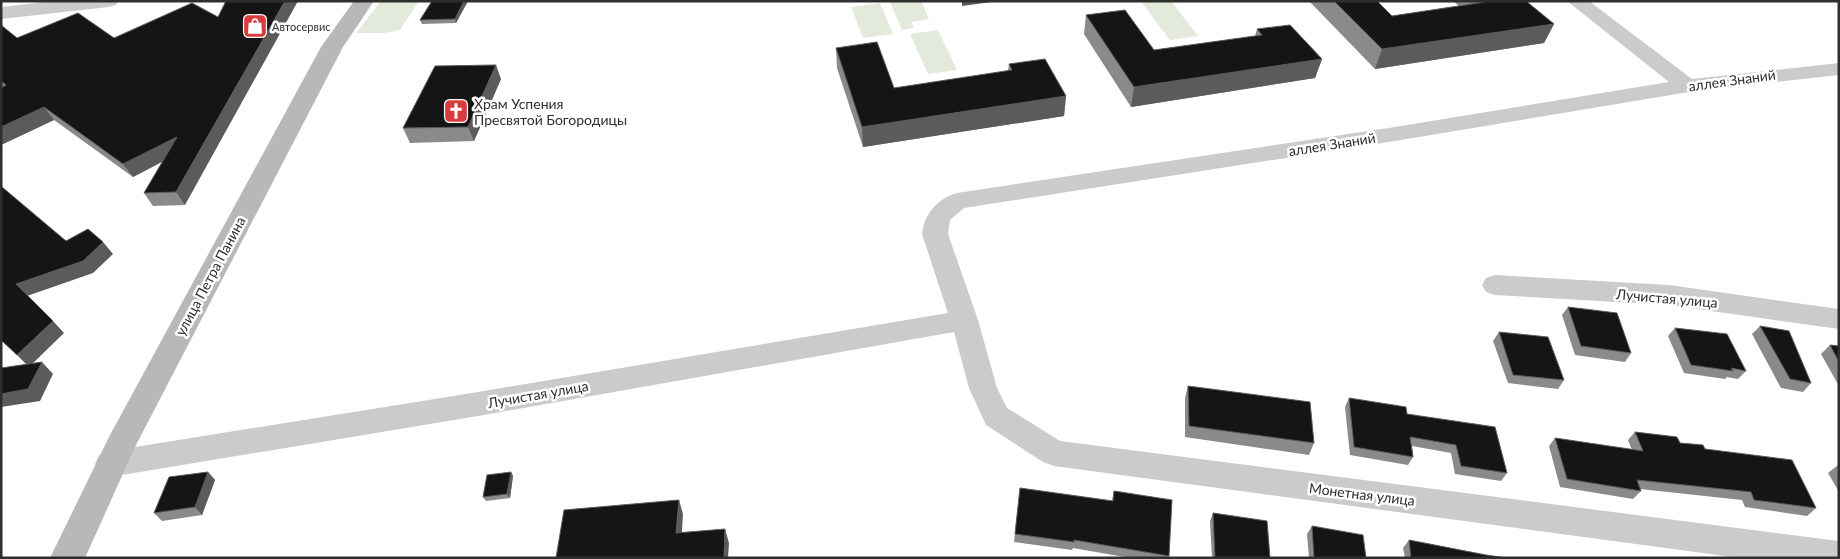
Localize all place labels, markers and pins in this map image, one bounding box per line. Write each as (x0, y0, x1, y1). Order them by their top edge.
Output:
shop icon: Автосервис (242, 13, 268, 39)
place label: Автосервис (272, 20, 331, 33)
place label: Храм Успения Пресвятой Богородицы (474, 95, 627, 128)
church icon: Храм Успения Пресвятой Богородицы (443, 98, 469, 124)

